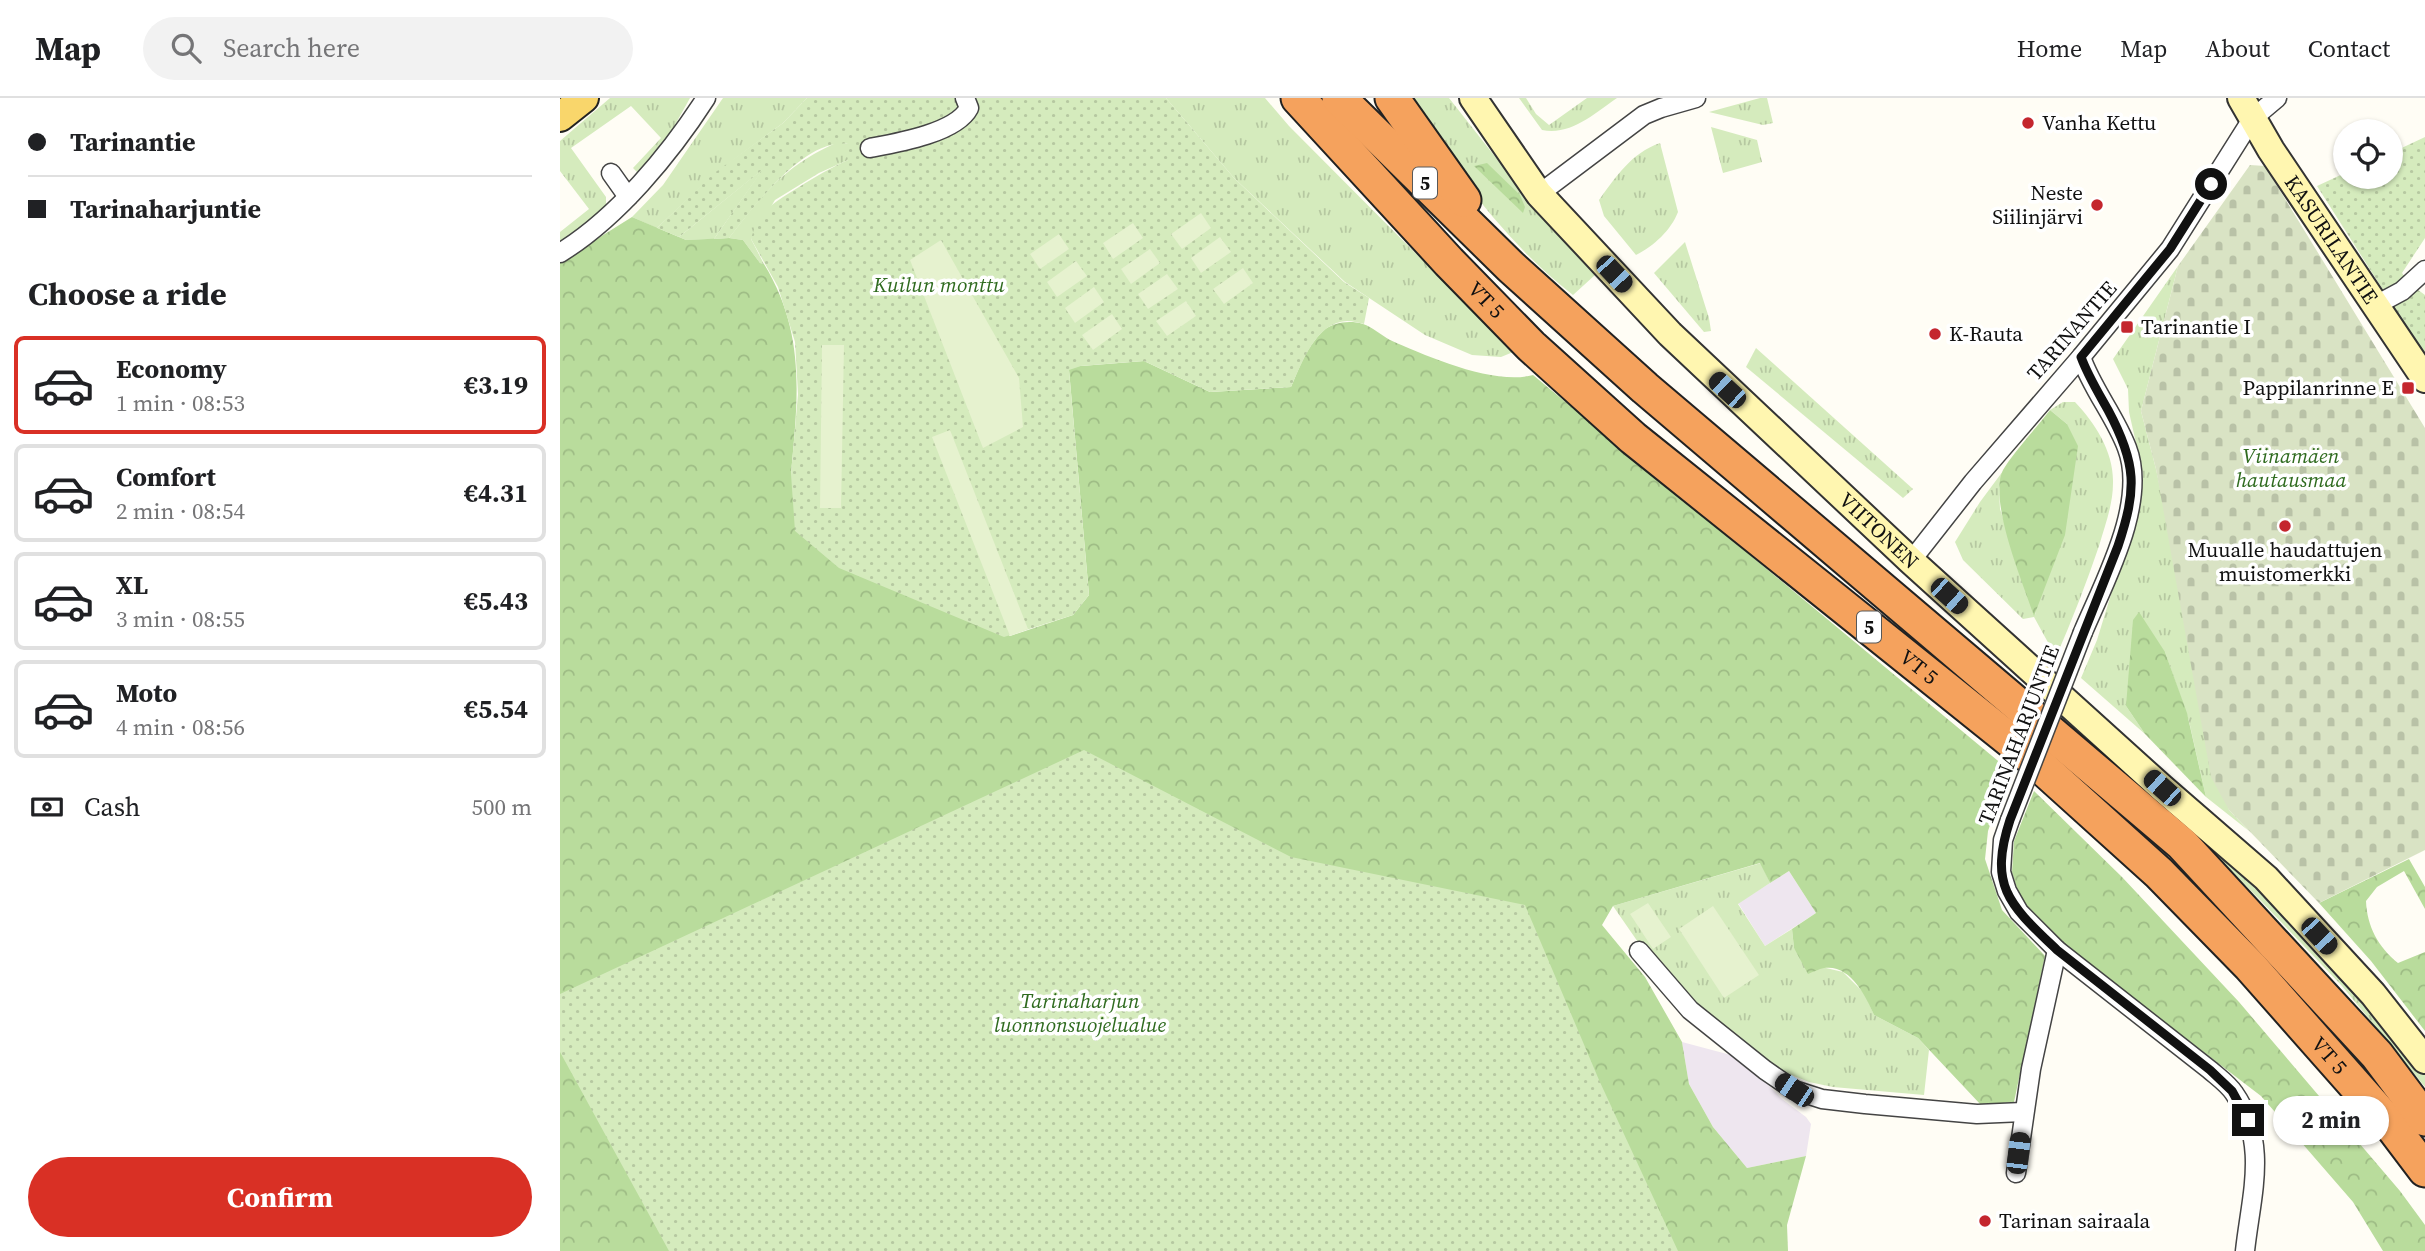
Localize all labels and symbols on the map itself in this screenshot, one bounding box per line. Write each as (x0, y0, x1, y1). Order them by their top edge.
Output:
place label: Vanha Kettu (2042, 108, 2156, 137)
marker: Vanha Kettu (2020, 115, 2036, 131)
road number: 5 (1413, 167, 1437, 198)
route start (2195, 168, 2227, 200)
street label: KASURILANTIE (2278, 169, 2385, 309)
place label: Neste Siilinjärvi (1992, 178, 2083, 231)
marker: Neste Siilinjärvi (2089, 197, 2105, 213)
car (1592, 251, 1637, 297)
park label: Kuilun monttu (872, 270, 1005, 299)
street label: VT 5 (1461, 275, 1511, 325)
street label: TARINANTIE (2020, 275, 2123, 387)
place label: Tarinantie I (2141, 312, 2251, 341)
place label: K-Rauta (1949, 319, 2023, 348)
marker: Tarinantie I (2119, 319, 2135, 335)
marker: K-Rauta (1927, 326, 1943, 342)
car (1705, 368, 1750, 412)
place label: Pappilanrinne E (2243, 373, 2394, 402)
marker: Pappilanrinne E (2400, 380, 2416, 396)
park label: Viinamäen hautausmaa (2236, 441, 2346, 494)
street label: VIITONEN (1833, 485, 1925, 575)
marker: Muualle haudattujen muistomerkki (2277, 518, 2293, 534)
place label: Muualle haudattujen muistomerkki (2188, 535, 2383, 588)
car (1927, 574, 1972, 618)
road number: 5 (1857, 612, 1881, 642)
street label: TARINAHARJUNTIE (1971, 641, 2066, 829)
street label: VT 5 (1894, 642, 1945, 691)
car (2140, 766, 2185, 810)
car (2297, 913, 2342, 959)
park label: Tarinaharjun luonnonsuojelualue (994, 986, 1166, 1039)
street label: VT 5 (2305, 1030, 2354, 1080)
car (1771, 1070, 1818, 1110)
callout: 2 min (2272, 1096, 2388, 1144)
route end (2232, 1104, 2264, 1136)
car (2006, 1131, 2031, 1175)
place label: Tarinan sairaala (1999, 1206, 2151, 1235)
marker: Tarinan sairaala (1977, 1213, 1993, 1229)

